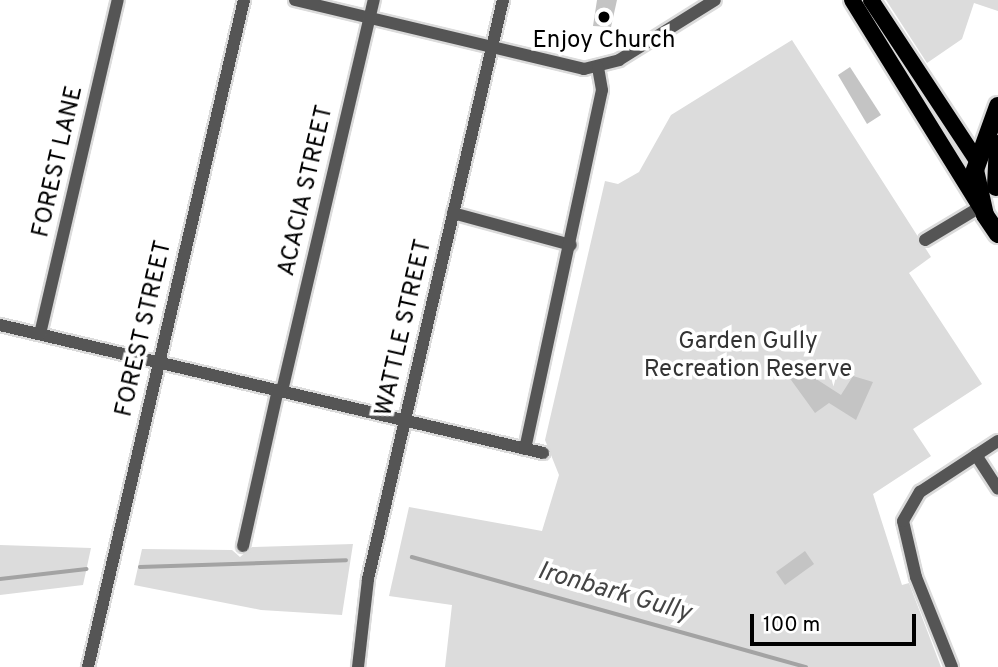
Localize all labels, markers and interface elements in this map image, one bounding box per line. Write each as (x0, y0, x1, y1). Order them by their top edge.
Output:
marker: Enjoy Church (596, 9, 612, 25)
place label: Enjoy Church (532, 28, 676, 56)
street label: FOREST LANE (27, 83, 91, 241)
street label: ACACIA STREET (273, 102, 341, 280)
street label: WATTLE STREET (371, 237, 439, 419)
street label: FOREST STREET (111, 238, 179, 420)
park label: Garden Gully Recreation Reserve (644, 329, 852, 385)
water label: Ironbark Gully (534, 556, 694, 630)
scale bar (753, 600, 919, 644)
text: 100 m (763, 612, 820, 639)

